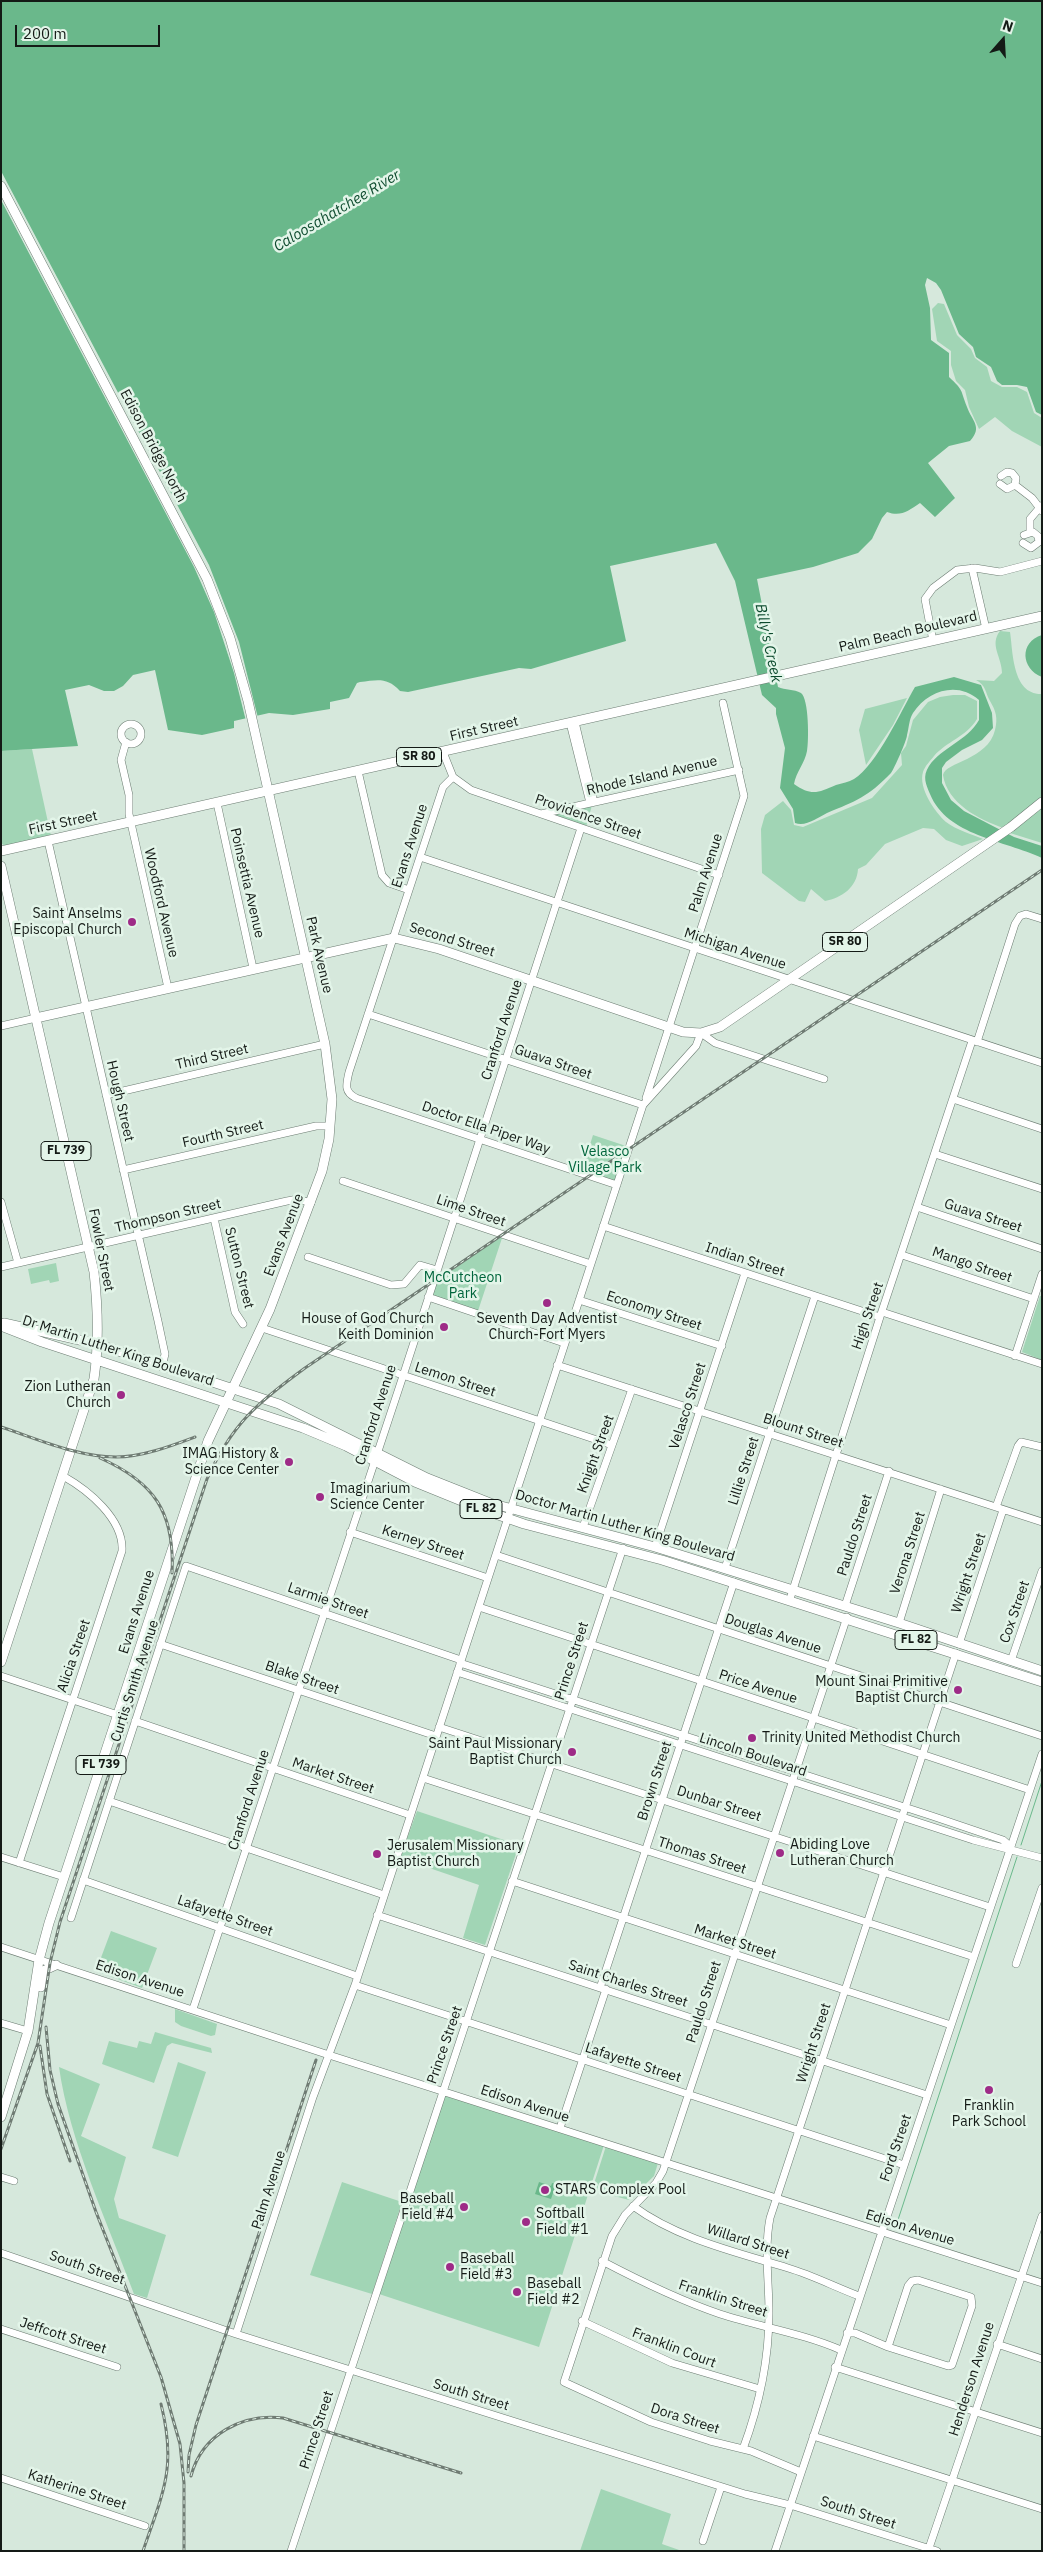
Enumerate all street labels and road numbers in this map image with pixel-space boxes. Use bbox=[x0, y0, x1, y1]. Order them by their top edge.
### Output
street label: Edison Bridge North bbox=[116, 387, 190, 505]
street label: Palm Beach Boulevard bbox=[837, 608, 979, 656]
street label: First Street bbox=[448, 713, 520, 745]
road number: SR 80 bbox=[396, 748, 442, 766]
street label: Rhode Island Avenue bbox=[585, 753, 719, 799]
street label: Providence Street bbox=[532, 791, 644, 843]
street label: Evans Avenue bbox=[389, 802, 431, 890]
street label: First Street bbox=[27, 808, 99, 838]
street label: Poinsettia Avenue bbox=[226, 826, 268, 940]
street label: Palm Avenue bbox=[685, 831, 727, 915]
street label: Woodford Avenue bbox=[140, 847, 182, 959]
street label: Park Avenue bbox=[302, 915, 336, 995]
street label: Second Street bbox=[407, 919, 497, 961]
street label: Michigan Avenue bbox=[682, 925, 788, 973]
road number: SR 80 bbox=[822, 932, 868, 952]
street label: Cranford Avenue bbox=[478, 978, 526, 1082]
street label: Third Street bbox=[174, 1040, 250, 1074]
street label: Guava Street bbox=[512, 1041, 594, 1083]
street label: Hough Street bbox=[103, 1059, 137, 1143]
street label: Doctor Ella Piper Way bbox=[420, 1098, 552, 1158]
street label: Fourth Street bbox=[181, 1116, 265, 1152]
road number: FL 739 bbox=[41, 1142, 91, 1160]
street label: Evans Avenue bbox=[261, 1191, 307, 1279]
street label: Lime Street bbox=[434, 1191, 508, 1231]
street label: Guava Street bbox=[942, 1195, 1024, 1237]
street label: Thompson Street bbox=[113, 1196, 223, 1236]
street label: Fowler Street bbox=[85, 1207, 117, 1293]
street label: Sutton Street bbox=[221, 1226, 257, 1310]
street label: Indian Street bbox=[703, 1239, 787, 1281]
street label: Mango Street bbox=[930, 1243, 1014, 1287]
street label: High Street bbox=[849, 1280, 887, 1352]
street label: Economy Street bbox=[604, 1288, 704, 1334]
street label: Dr Martin Luther King Boulevard bbox=[20, 1312, 216, 1390]
street label: Lemon Street bbox=[412, 1359, 498, 1401]
street label: Velasco Street bbox=[666, 1360, 710, 1452]
street label: Cranford Avenue bbox=[352, 1363, 400, 1467]
street label: Blount Street bbox=[761, 1410, 845, 1452]
street label: Knight Street bbox=[574, 1413, 618, 1495]
street label: Lillie Street bbox=[725, 1435, 763, 1507]
street label: Doctor Martin Luther King Boulevard bbox=[513, 1487, 737, 1565]
street label: Pauldo Street bbox=[834, 1492, 876, 1578]
road number: FL 82 bbox=[460, 1500, 502, 1518]
street label: Verona Street bbox=[887, 1510, 929, 1596]
street label: Kerney Street bbox=[380, 1522, 466, 1564]
street label: Wright Street bbox=[948, 1531, 990, 1615]
street label: Evans Avenue bbox=[116, 1568, 158, 1656]
street label: Cox Street bbox=[996, 1578, 1034, 1646]
street label: Larmie Street bbox=[285, 1579, 371, 1623]
street label: Douglas Avenue bbox=[723, 1610, 823, 1658]
street label: Alicia Street bbox=[54, 1617, 94, 1695]
street label: Curtis Smith Avenue bbox=[107, 1618, 163, 1744]
street label: Prince Street bbox=[551, 1620, 593, 1702]
road number: FL 82 bbox=[895, 1630, 937, 1650]
street label: Blake Street bbox=[263, 1658, 341, 1698]
street label: Price Avenue bbox=[717, 1666, 799, 1708]
street label: Lincoln Boulevard bbox=[697, 1730, 809, 1780]
street label: Brown Street bbox=[634, 1739, 676, 1823]
street label: Cranford Avenue bbox=[225, 1748, 273, 1852]
street label: Market Street bbox=[290, 1754, 376, 1798]
road number: FL 739 bbox=[76, 1756, 126, 1774]
street label: Dunbar Street bbox=[675, 1782, 763, 1826]
street label: Thomas Street bbox=[656, 1834, 748, 1878]
street label: Lafayette Street bbox=[175, 1892, 275, 1940]
street label: Market Street bbox=[692, 1921, 778, 1963]
street label: Edison Avenue bbox=[94, 1957, 186, 2001]
street label: Saint Charles Street bbox=[566, 1957, 690, 2011]
street label: Pauldo Street bbox=[683, 1959, 725, 2045]
street label: Wright Street bbox=[793, 2001, 835, 2085]
street label: Prince Street bbox=[424, 2004, 466, 2086]
street label: Lafayette Street bbox=[583, 2040, 683, 2086]
street label: Edison Avenue bbox=[479, 2082, 571, 2126]
street label: Ford Street bbox=[877, 2112, 915, 2184]
street label: Palm Avenue bbox=[248, 2148, 290, 2232]
street label: Edison Avenue bbox=[863, 2206, 957, 2250]
street label: Willard Street bbox=[705, 2221, 791, 2263]
street label: South Street bbox=[47, 2247, 127, 2289]
street label: Franklin Street bbox=[676, 2277, 770, 2321]
street label: Jeffcott Street bbox=[18, 2314, 108, 2358]
street label: Henderson Avenue bbox=[946, 2320, 998, 2438]
street label: Franklin Court bbox=[630, 2324, 718, 2372]
street label: South Street bbox=[431, 2375, 511, 2415]
street label: Prince Street bbox=[296, 2389, 338, 2471]
street label: Dora Street bbox=[648, 2400, 722, 2438]
street label: Katherine Street bbox=[26, 2466, 128, 2514]
street label: South Street bbox=[818, 2493, 898, 2533]

